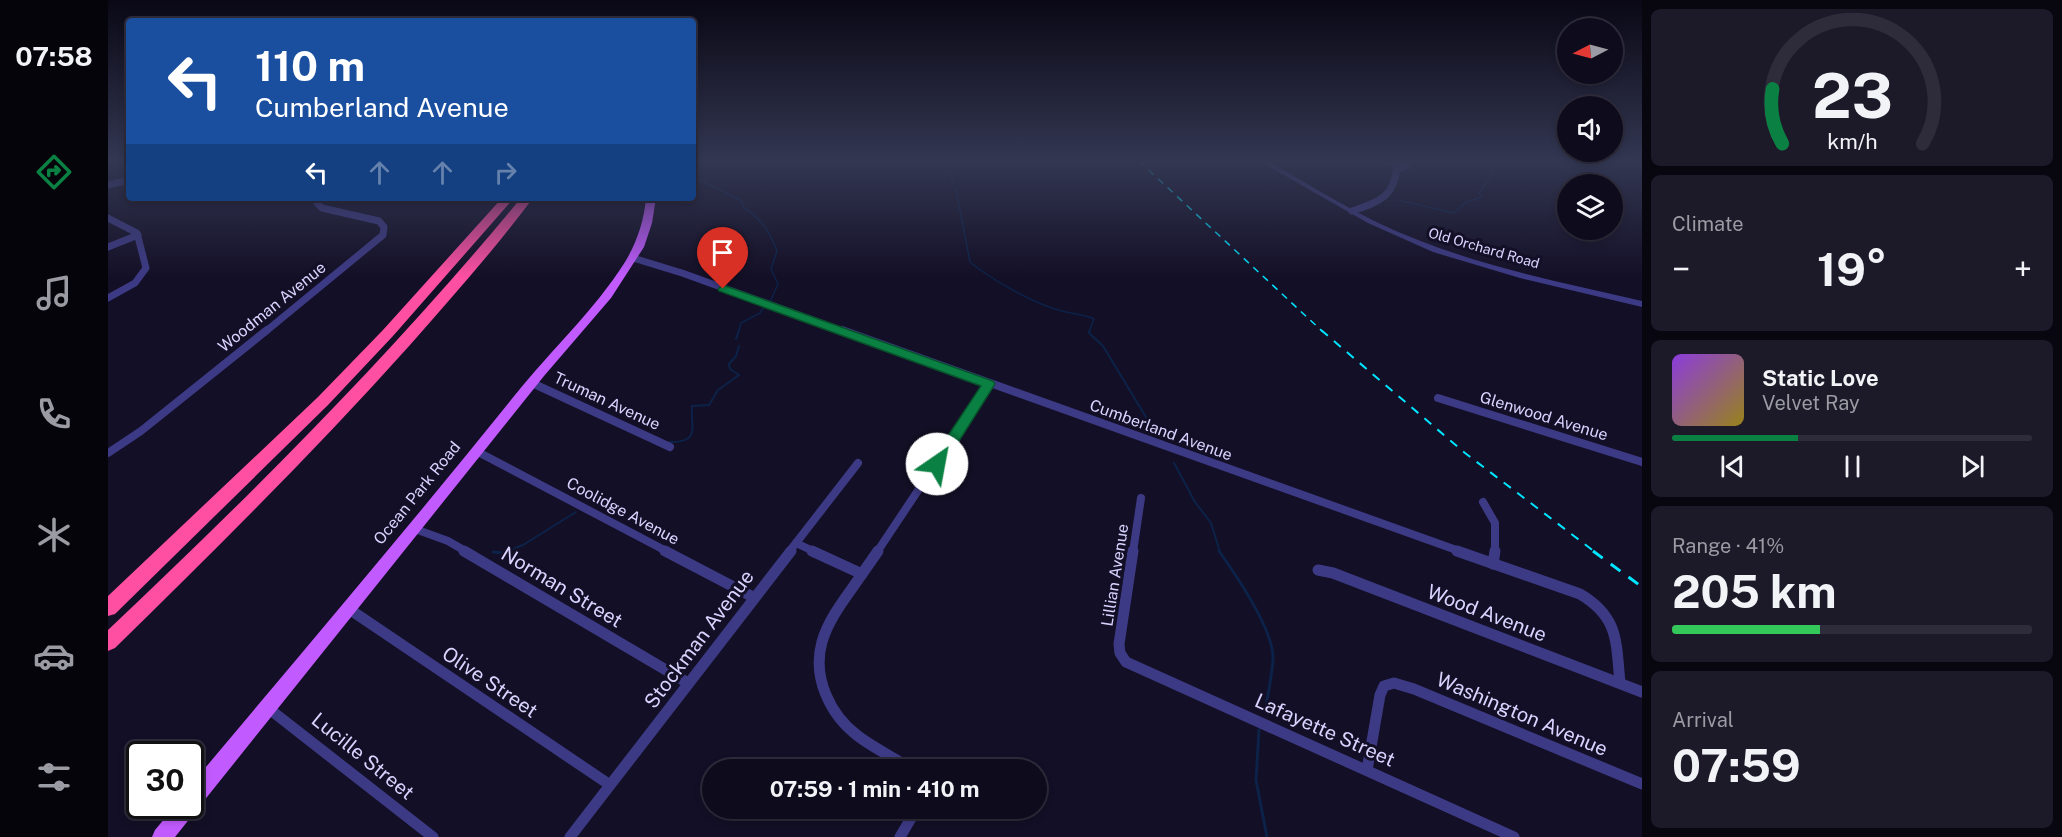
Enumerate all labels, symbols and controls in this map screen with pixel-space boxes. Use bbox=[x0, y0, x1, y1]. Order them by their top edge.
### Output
north arrow bbox=[1557, 18, 1623, 84]
map controls bbox=[1557, 18, 1623, 240]
text: 07:58 bbox=[15, 40, 93, 72]
text: 110 m bbox=[255, 41, 365, 90]
icon: left bbox=[156, 42, 234, 120]
text: 23 bbox=[1811, 59, 1893, 132]
text: Cumberland Avenue bbox=[255, 91, 509, 123]
button: sound bbox=[1557, 96, 1623, 162]
text: km/h bbox=[1827, 130, 1877, 155]
icon: directions bbox=[33, 151, 75, 193]
icon: left bbox=[300, 156, 333, 189]
icon: ahead bbox=[363, 156, 396, 189]
icon: ahead bbox=[426, 156, 459, 189]
icon: right bbox=[489, 156, 522, 189]
button: layers bbox=[1557, 174, 1623, 240]
text: Climate bbox=[1672, 212, 1744, 236]
street label: Old Orchard Road bbox=[1427, 224, 1541, 272]
pin bbox=[697, 227, 748, 289]
icon: arrive bbox=[706, 236, 739, 269]
text: 19° bbox=[1817, 243, 1887, 296]
text: − bbox=[1672, 250, 1690, 288]
text: + bbox=[2014, 250, 2032, 288]
street label: Woodman Avenue bbox=[214, 258, 330, 356]
icon: music bbox=[33, 272, 75, 314]
text: Static Love bbox=[1762, 365, 1879, 391]
street label: Truman Avenue bbox=[551, 368, 663, 434]
street label: Glenwood Avenue bbox=[1478, 387, 1610, 445]
text: Velvet Ray bbox=[1762, 391, 1860, 415]
icon: phone bbox=[33, 393, 75, 435]
street label: Cumberland Avenue bbox=[1087, 395, 1235, 465]
position arrow bbox=[905, 432, 969, 496]
street label: Ocean Park Road bbox=[370, 438, 464, 548]
icon: previous bbox=[1716, 450, 1749, 483]
icon: pause bbox=[1836, 450, 1869, 483]
icon: next bbox=[1956, 450, 1989, 483]
street label: Coolidge Avenue bbox=[563, 473, 683, 549]
icon: climate bbox=[33, 514, 75, 556]
street label: Lillian Avenue bbox=[1098, 522, 1132, 628]
text: Range · 41% bbox=[1672, 534, 1784, 558]
street label: Norman Street bbox=[497, 541, 627, 633]
street label: Stockman Avenue bbox=[639, 565, 759, 713]
text: 205 km bbox=[1672, 565, 1836, 618]
street label: Wood Avenue bbox=[1424, 579, 1550, 647]
icon: car bbox=[33, 635, 75, 677]
street label: Olive Street bbox=[438, 641, 542, 723]
street label: Washington Avenue bbox=[1433, 667, 1611, 761]
street label: Lafayette Street bbox=[1251, 688, 1399, 772]
street label: Lucille Street bbox=[307, 707, 419, 805]
text: Arrival bbox=[1672, 708, 1734, 732]
text: 07:59 bbox=[1672, 739, 1801, 792]
speed limit sign: 30 bbox=[126, 741, 204, 819]
icon: filters bbox=[33, 756, 75, 798]
text: 07:59 · 1 min · 410 m bbox=[770, 776, 979, 802]

